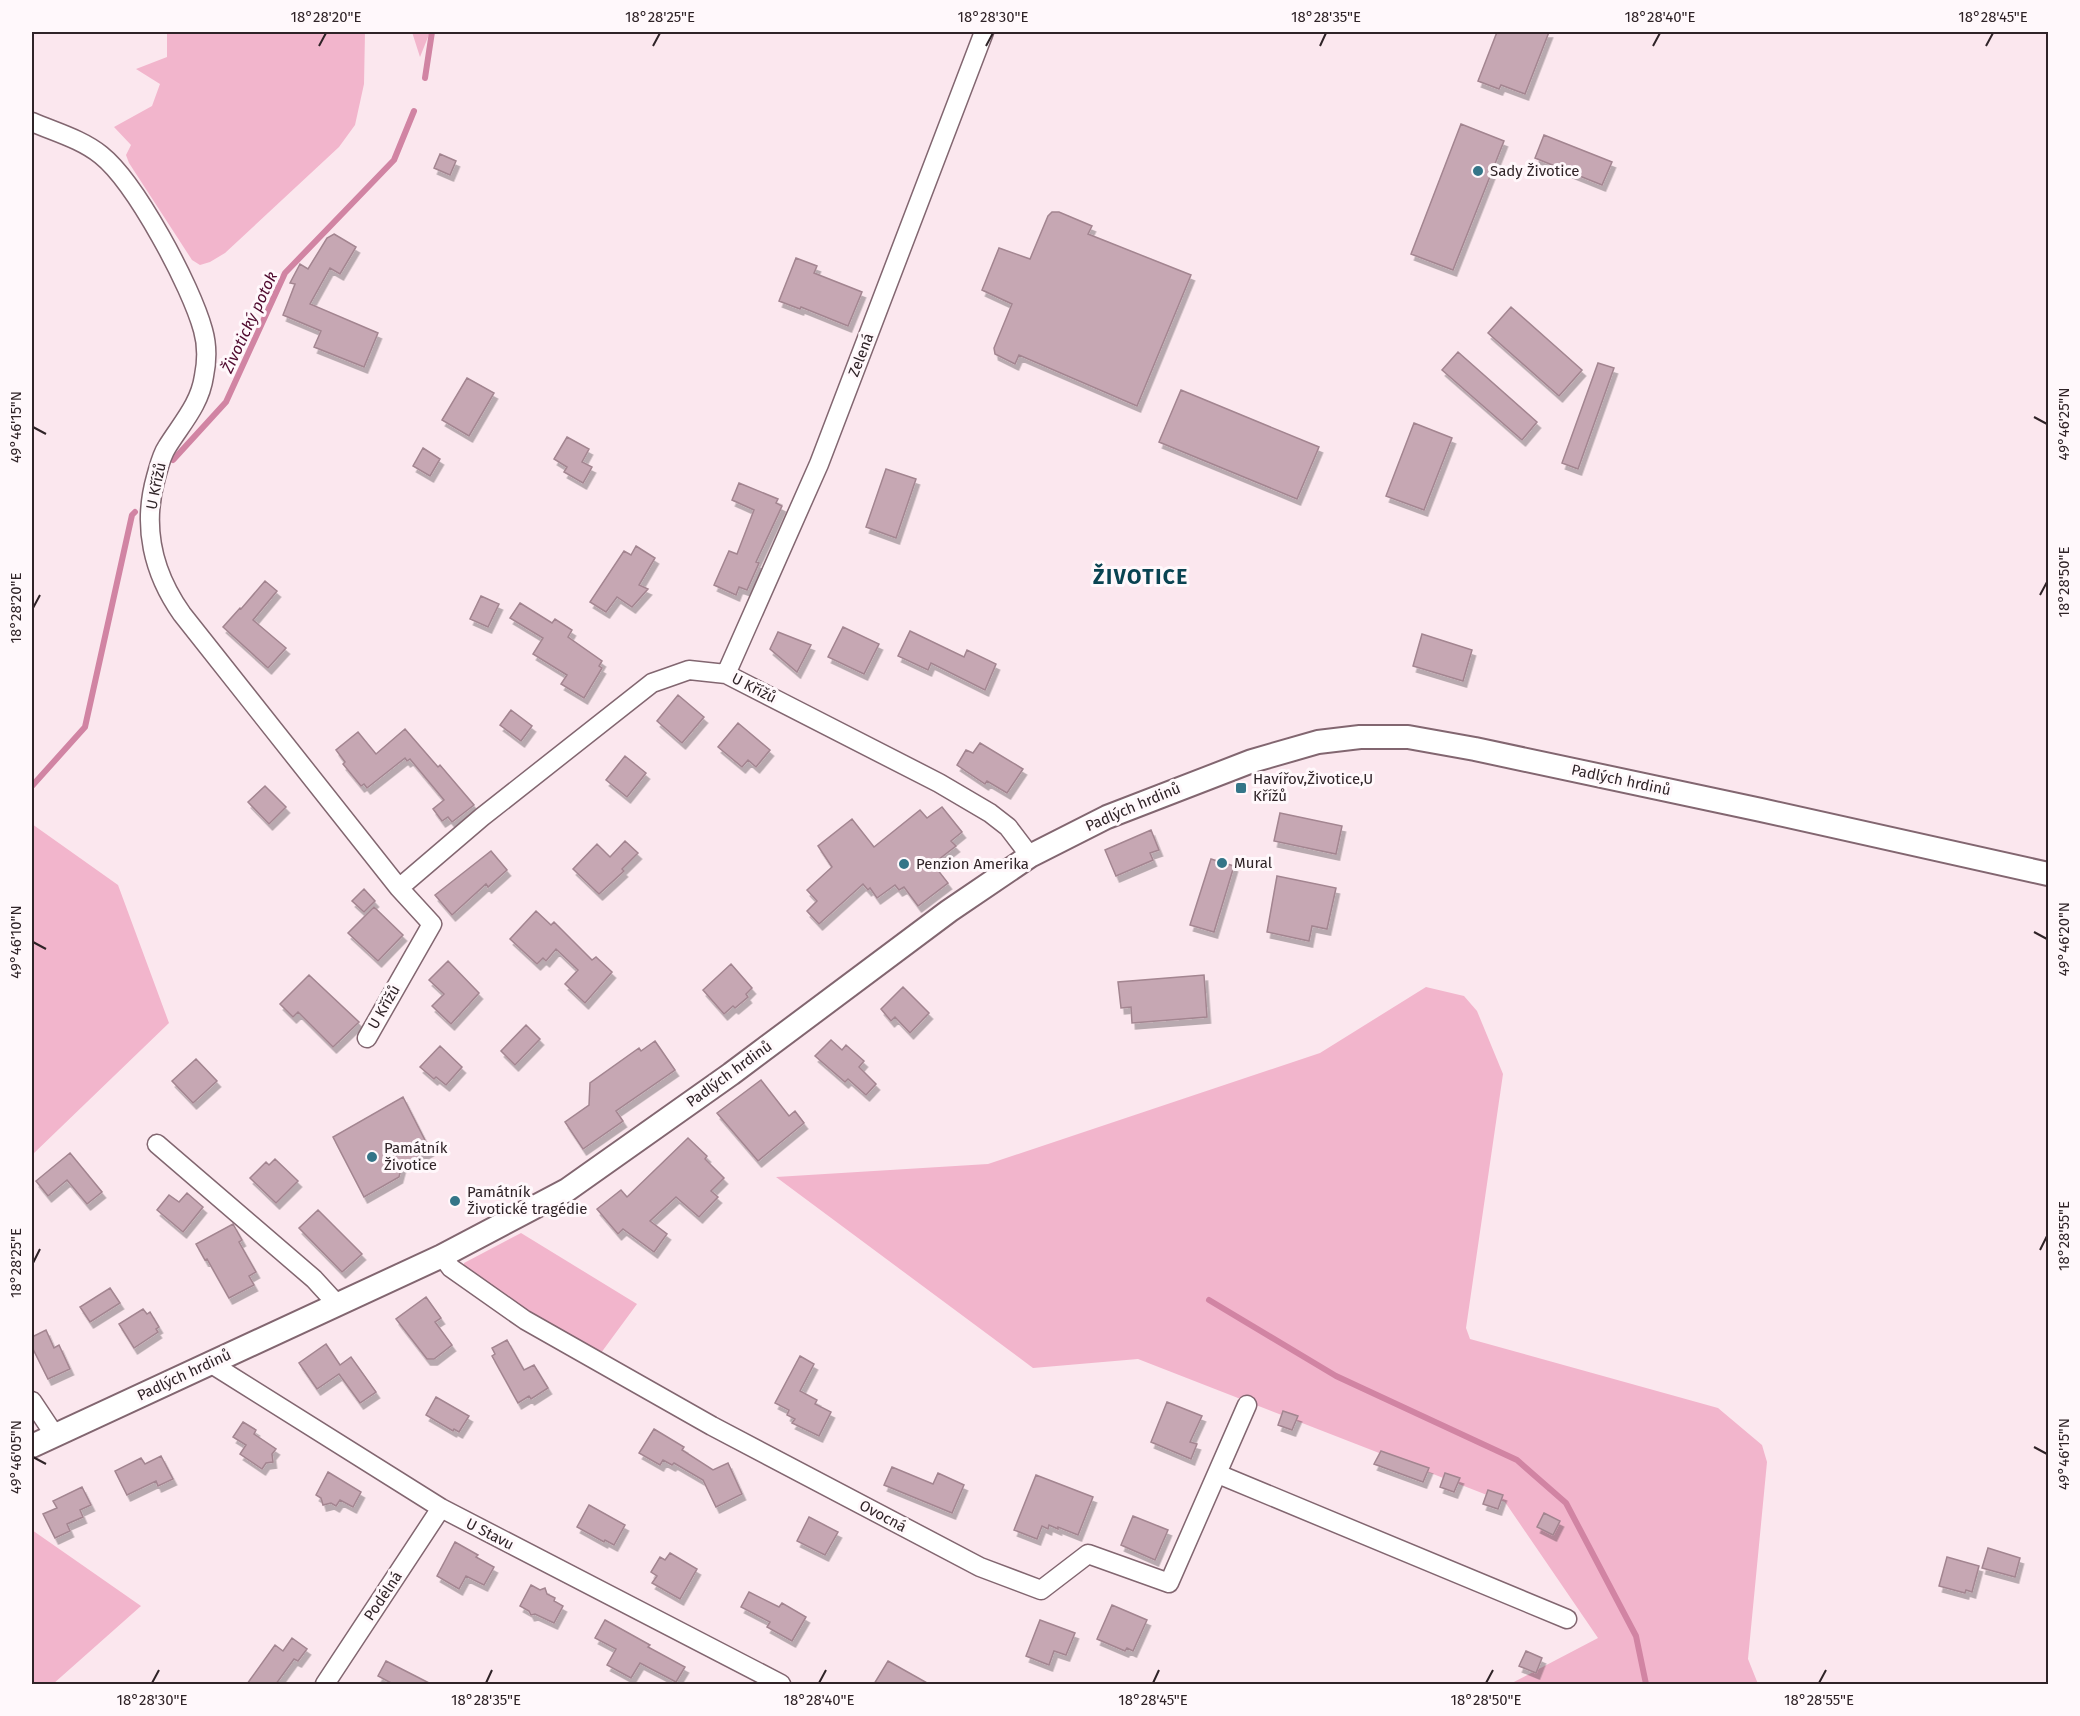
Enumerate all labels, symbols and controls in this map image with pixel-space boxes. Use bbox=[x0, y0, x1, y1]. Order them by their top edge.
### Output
text: 18°28'20"E bbox=[290, 8, 362, 26]
text: 18°28'25"E bbox=[625, 8, 695, 26]
text: 18°28'30"E bbox=[957, 8, 1029, 26]
text: 18°28'35"E bbox=[1291, 8, 1361, 26]
text: 18°28'40"E bbox=[1625, 8, 1695, 26]
text: 18°28'45"E bbox=[1958, 8, 2028, 26]
place label: Sady Životice bbox=[1490, 162, 1580, 180]
marker: Sady Životice bbox=[1471, 164, 1485, 178]
water label: Životický potok bbox=[216, 268, 281, 377]
street label: Zelená bbox=[845, 331, 877, 379]
text: 49°46'25"N bbox=[2055, 387, 2073, 461]
text: 49°46'15"N bbox=[7, 391, 25, 463]
street label: U Křížů bbox=[142, 461, 170, 511]
text: 18°28'50"E bbox=[2055, 546, 2073, 618]
district label: ŽIVOTICE bbox=[1093, 563, 1189, 590]
text: 18°28'20"E bbox=[7, 572, 25, 644]
street label: U Křížů bbox=[729, 669, 779, 707]
street label: Padlých hrdinů bbox=[1570, 761, 1672, 799]
place label: Havířov,Životice,U Křížů bbox=[1253, 770, 1373, 805]
street label: Padlých hrdinů bbox=[1083, 779, 1183, 835]
marker: Havířov,Životice,U Křížů bbox=[1234, 781, 1248, 795]
place label: Mural bbox=[1234, 854, 1273, 872]
place label: Penzion Amerika bbox=[916, 855, 1029, 873]
marker: Mural bbox=[1215, 856, 1229, 870]
marker: Penzion Amerika bbox=[897, 857, 911, 871]
text: 49°46'20"N bbox=[2055, 902, 2073, 976]
text: 49°46'10"N bbox=[7, 905, 25, 979]
street label: U Křížů bbox=[364, 982, 404, 1032]
street label: Padlých hrdinů bbox=[683, 1037, 775, 1111]
place label: Památník Životice bbox=[384, 1139, 448, 1174]
marker: Památník Životice bbox=[365, 1150, 379, 1164]
place label: Památník Životické tragédie bbox=[467, 1183, 587, 1218]
marker: Památník Životické tragédie bbox=[448, 1194, 462, 1208]
text: 18°28'55"E bbox=[2055, 1201, 2073, 1271]
text: 18°28'25"E bbox=[7, 1228, 25, 1298]
street label: Padlých hrdinů bbox=[134, 1345, 234, 1405]
text: 49°46'15"N bbox=[2055, 1418, 2073, 1490]
text: 49°46'05"N bbox=[7, 1420, 25, 1494]
street label: Ovocná bbox=[856, 1496, 910, 1536]
street label: U Stavu bbox=[463, 1514, 517, 1554]
street label: Podélná bbox=[360, 1568, 406, 1624]
text: 18°28'30"E bbox=[116, 1691, 188, 1709]
text: 18°28'35"E bbox=[451, 1691, 521, 1709]
text: 18°28'40"E bbox=[784, 1691, 854, 1709]
text: 18°28'45"E bbox=[1118, 1691, 1188, 1709]
text: 18°28'50"E bbox=[1450, 1691, 1522, 1709]
text: 18°28'55"E bbox=[1784, 1691, 1854, 1709]

